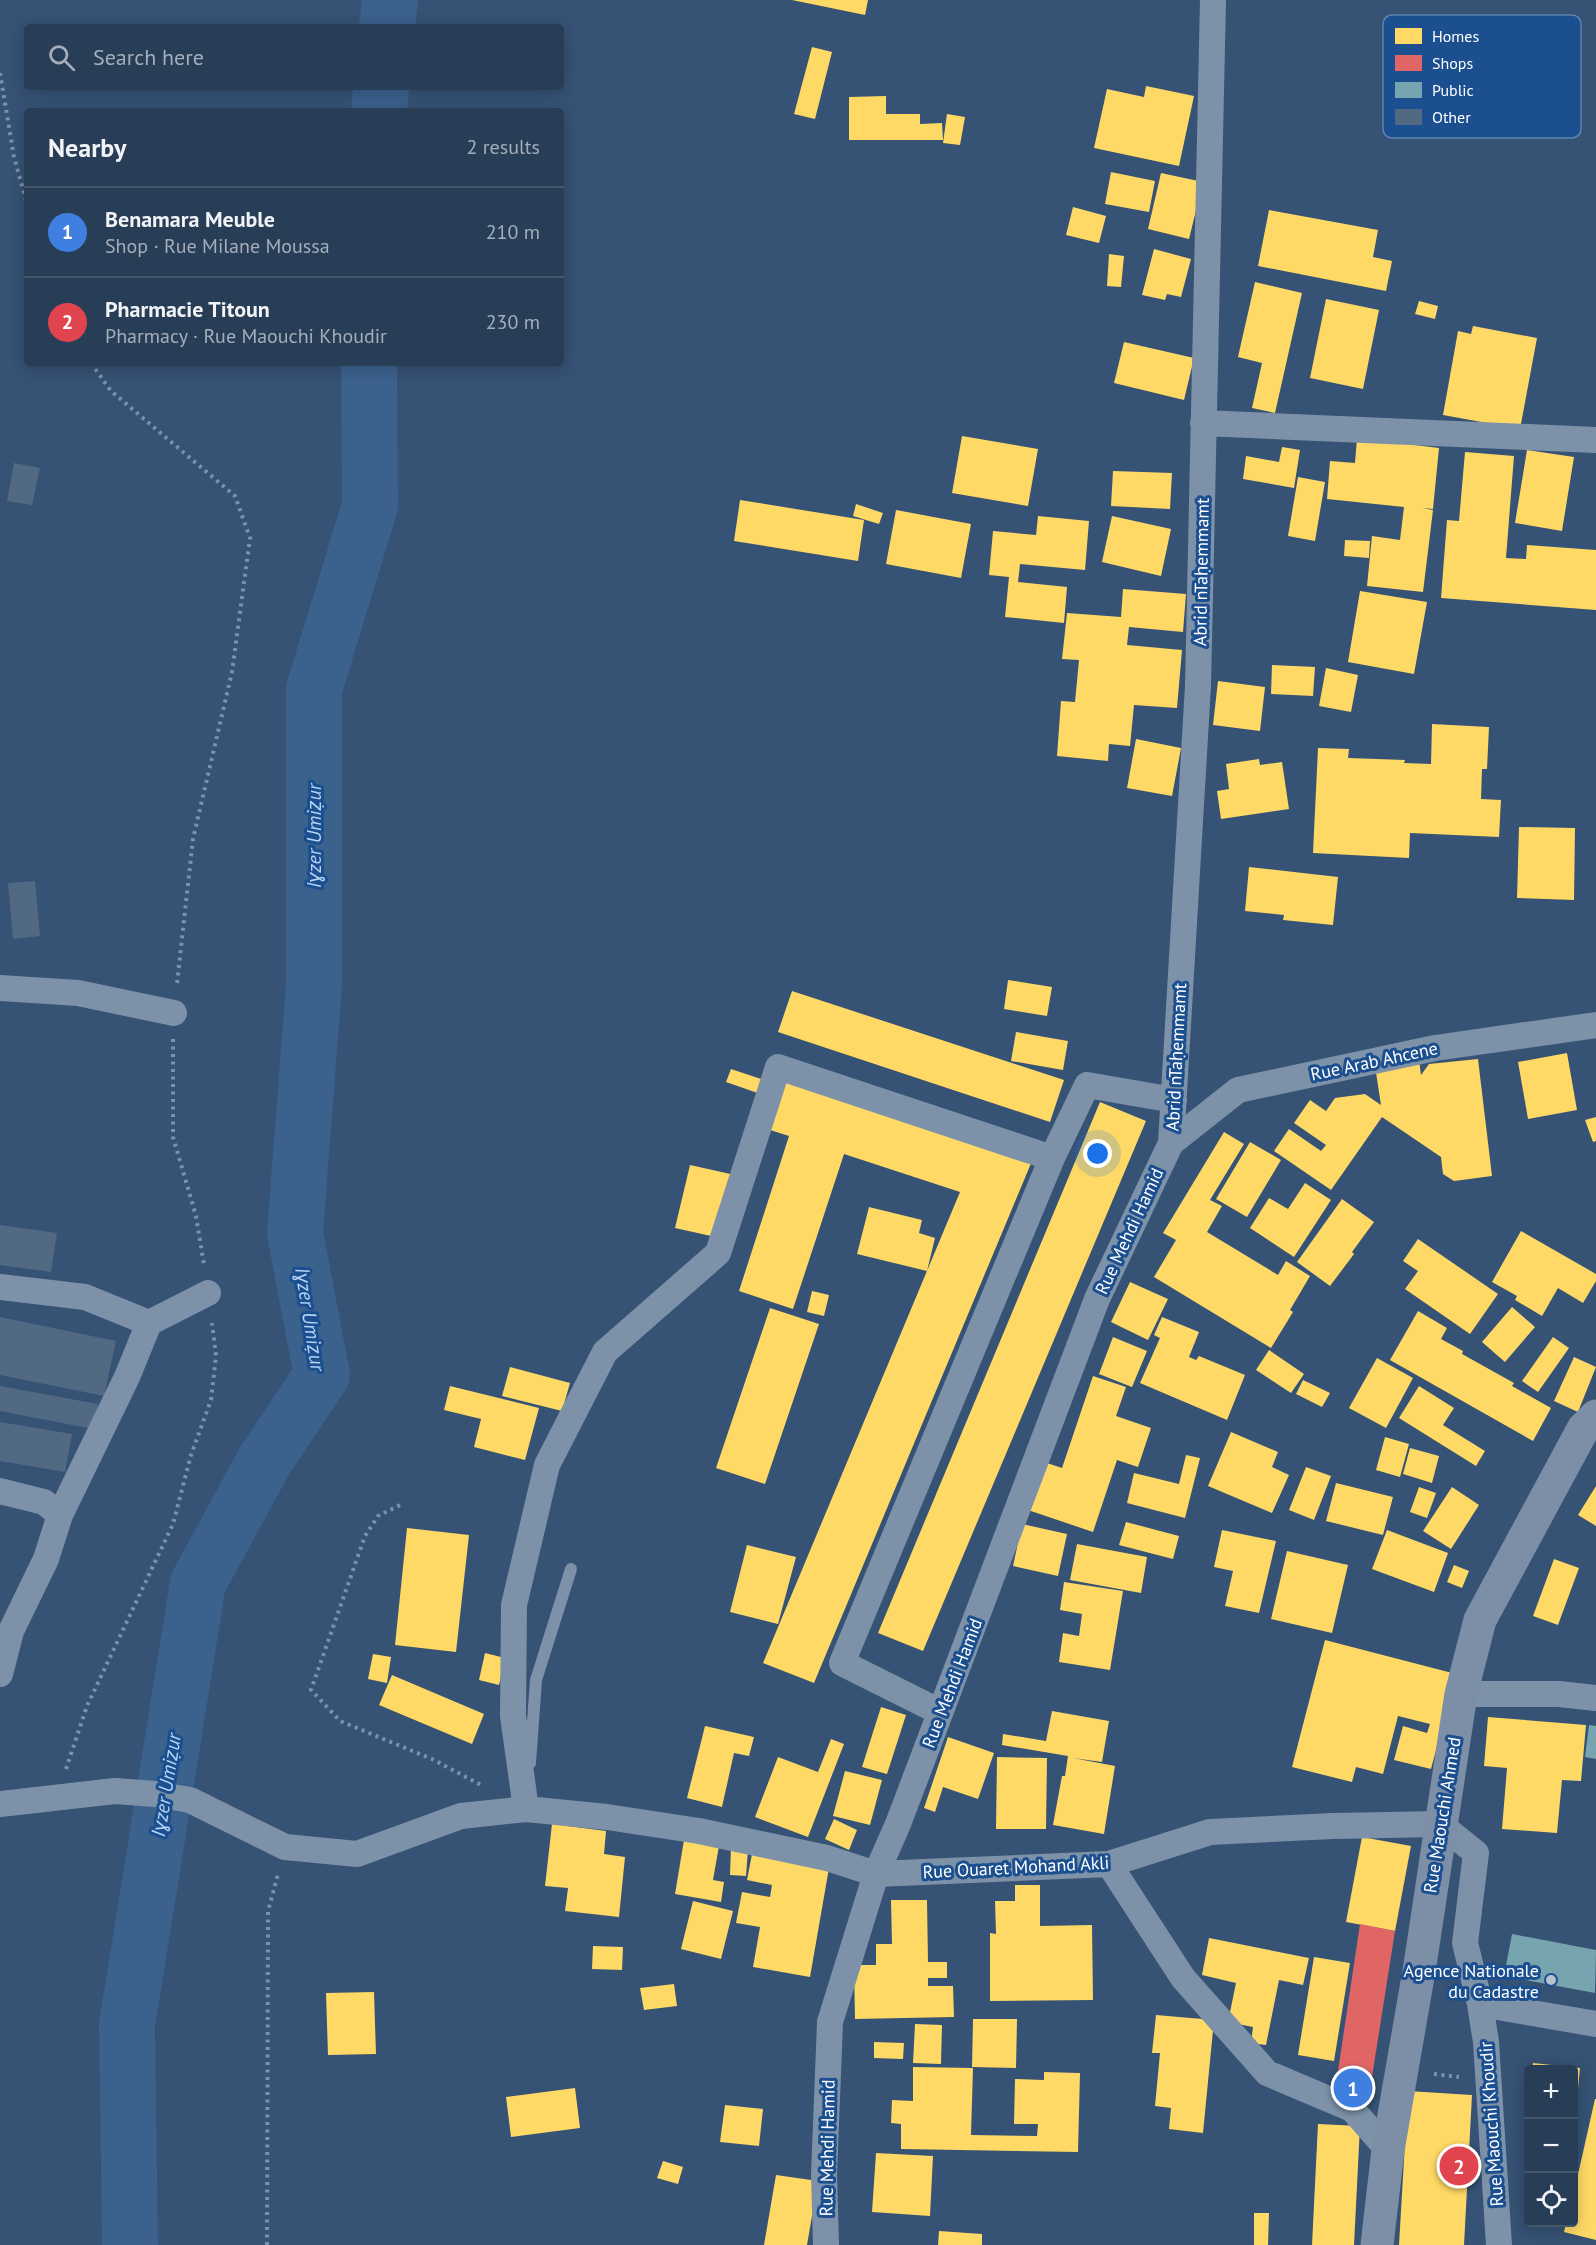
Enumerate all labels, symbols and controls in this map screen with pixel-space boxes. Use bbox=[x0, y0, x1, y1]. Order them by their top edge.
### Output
legend bbox=[1383, 15, 1581, 138]
search box bbox=[24, 24, 564, 90]
text: Homes bbox=[1432, 26, 1479, 46]
icon: search bbox=[45, 41, 78, 74]
text: Search here bbox=[93, 43, 204, 71]
text: Shops bbox=[1432, 53, 1473, 73]
text: Public bbox=[1432, 80, 1474, 100]
text: Other bbox=[1432, 107, 1471, 127]
text: Nearby bbox=[48, 131, 126, 164]
text: 2 results bbox=[467, 134, 540, 160]
text: Benamara Meuble bbox=[105, 205, 275, 233]
text: 1 bbox=[62, 219, 73, 245]
text: 210 m bbox=[486, 219, 540, 245]
text: Shop · Rue Milane Moussa bbox=[105, 233, 330, 259]
text: Pharmacie Titoun bbox=[105, 295, 270, 323]
text: 2 bbox=[62, 309, 73, 335]
text: 230 m bbox=[486, 309, 540, 335]
text: Pharmacy · Rue Maouchi Khoudir bbox=[105, 323, 387, 349]
street label: Abrid nTaḥemmamt bbox=[1188, 498, 1214, 646]
water label: Iɣzer Umiẓur bbox=[301, 782, 327, 888]
street label: Abrid nTaḥemmamt bbox=[1161, 982, 1191, 1132]
street label: Rue Arab Ahcene bbox=[1308, 1036, 1440, 1086]
your location bbox=[1083, 1139, 1112, 1168]
street label: Rue Mehdi Hamid bbox=[1090, 1164, 1168, 1298]
water label: Iɣzer Umiẓur bbox=[289, 1265, 331, 1374]
street label: Rue Mehdi Hamid bbox=[917, 1615, 987, 1751]
water label: Iɣzer Umiẓur bbox=[145, 1730, 187, 1839]
street label: Rue Maouchi Ahmed bbox=[1418, 1735, 1466, 1895]
street label: Rue Ouaret Mohand Akli bbox=[922, 1851, 1110, 1883]
place label: Agence Nationale du Cadastre bbox=[1404, 1959, 1539, 2003]
marker: Agence Nationale du Cadastre bbox=[1544, 1973, 1558, 1987]
street label: Rue Maouchi Khoudir bbox=[1474, 2041, 1508, 2207]
map controls bbox=[1524, 2065, 1578, 2227]
button: + bbox=[1524, 2065, 1578, 2119]
pin: 1 bbox=[1334, 2066, 1372, 2110]
street label: Rue Mehdi Hamid bbox=[814, 2079, 840, 2217]
button: − bbox=[1524, 2119, 1578, 2173]
pin: 2 bbox=[1440, 2144, 1478, 2188]
button: locate bbox=[1524, 2173, 1578, 2227]

